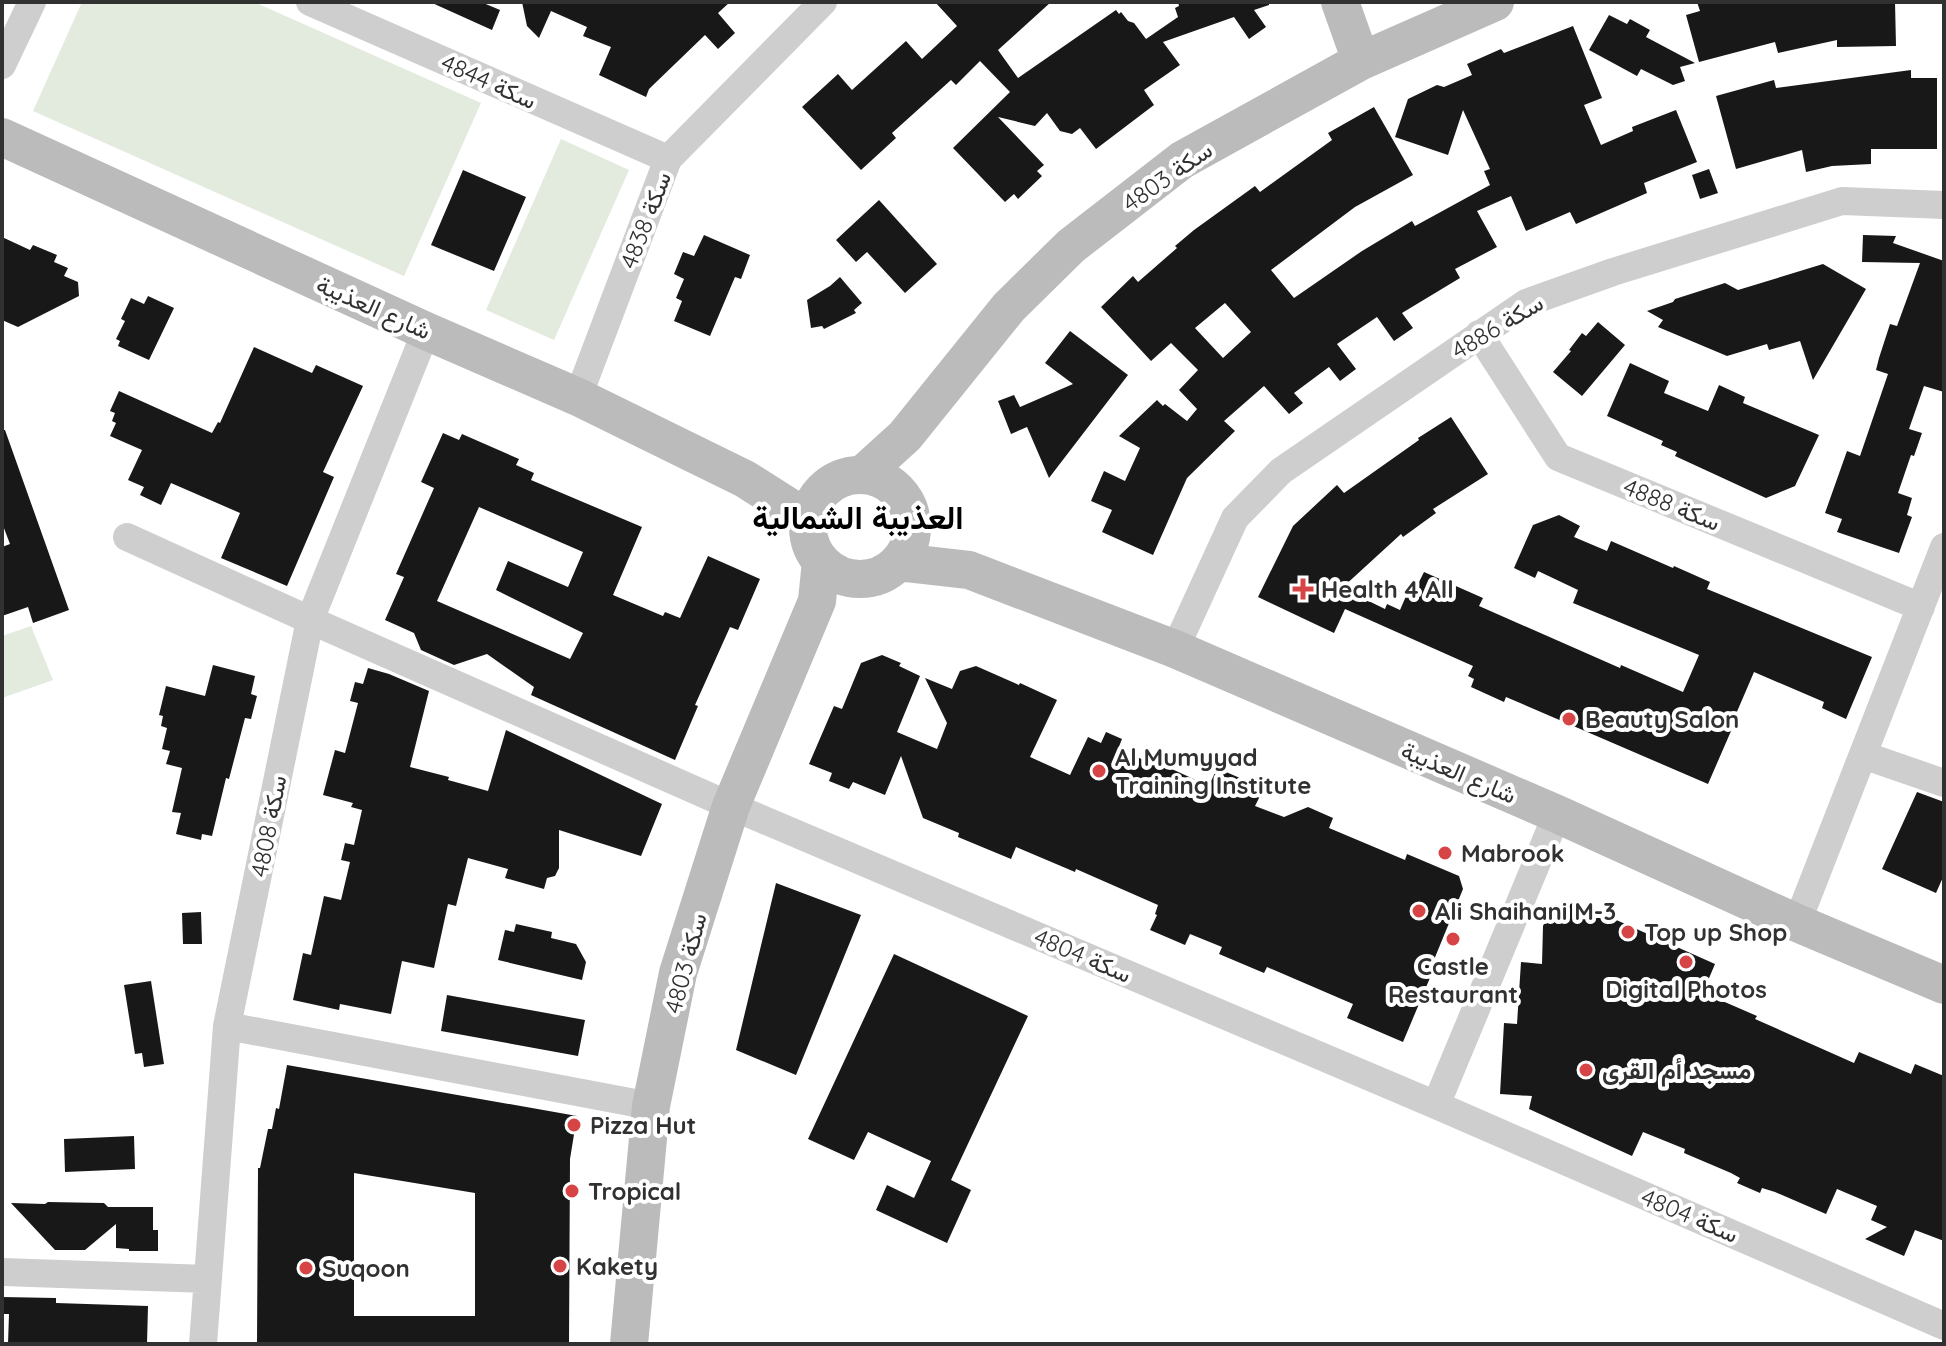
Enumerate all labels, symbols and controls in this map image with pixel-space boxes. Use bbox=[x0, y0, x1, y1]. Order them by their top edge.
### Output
street label: سكة 4844 bbox=[437, 47, 541, 115]
street label: سكة 4803 bbox=[1116, 134, 1218, 218]
street label: سكة 4838 bbox=[613, 167, 677, 273]
street label: شارع العذيبة bbox=[311, 268, 436, 347]
street label: سكة 4886 bbox=[1446, 287, 1548, 365]
street label: سكة 4888 bbox=[1619, 471, 1725, 537]
district label: العذيبة الشمالية bbox=[752, 497, 964, 537]
place label: Health 4 All bbox=[1321, 574, 1454, 604]
marker: Health 4 All bbox=[1292, 578, 1314, 600]
place label: Beauty Salon bbox=[1585, 704, 1739, 734]
marker: Beauty Salon bbox=[1560, 710, 1578, 728]
street label: شارع العذيبة bbox=[1396, 734, 1521, 811]
place label: Al Mumyyad Training Institute bbox=[1115, 742, 1311, 800]
marker: Al Mumyyad Training Institute bbox=[1090, 762, 1108, 780]
street label: سكة 4808 bbox=[243, 773, 293, 879]
place label: Mabrook bbox=[1461, 838, 1564, 868]
marker: Mabrook bbox=[1436, 844, 1454, 862]
place label: Ali Shaihani M-3 bbox=[1435, 896, 1616, 926]
marker: Ali Shaihani M-3 bbox=[1410, 902, 1428, 920]
street label: سكة 4803 bbox=[657, 910, 713, 1016]
place label: Top up Shop bbox=[1644, 917, 1787, 947]
street label: سكة 4804 bbox=[1030, 921, 1136, 989]
marker: Top up Shop bbox=[1619, 923, 1637, 941]
marker: Castle Restaurant bbox=[1444, 930, 1462, 948]
place label: Castle Restaurant bbox=[1388, 951, 1518, 1009]
marker: Digital Photos bbox=[1677, 953, 1695, 971]
place label: Digital Photos bbox=[1605, 974, 1767, 1004]
place label: مسجد أم القرى bbox=[1602, 1055, 1751, 1087]
marker: مسجد أم القرى bbox=[1577, 1061, 1595, 1079]
place label: Pizza Hut bbox=[590, 1110, 696, 1140]
marker: Pizza Hut bbox=[565, 1116, 583, 1134]
place label: Tropical bbox=[588, 1176, 681, 1206]
street label: سكة 4804 bbox=[1637, 1181, 1743, 1249]
marker: Tropical bbox=[563, 1182, 581, 1200]
place label: Kakety bbox=[576, 1251, 658, 1281]
place label: Suqoon bbox=[322, 1253, 410, 1283]
marker: Kakety bbox=[551, 1257, 569, 1275]
marker: Suqoon bbox=[297, 1259, 315, 1277]

